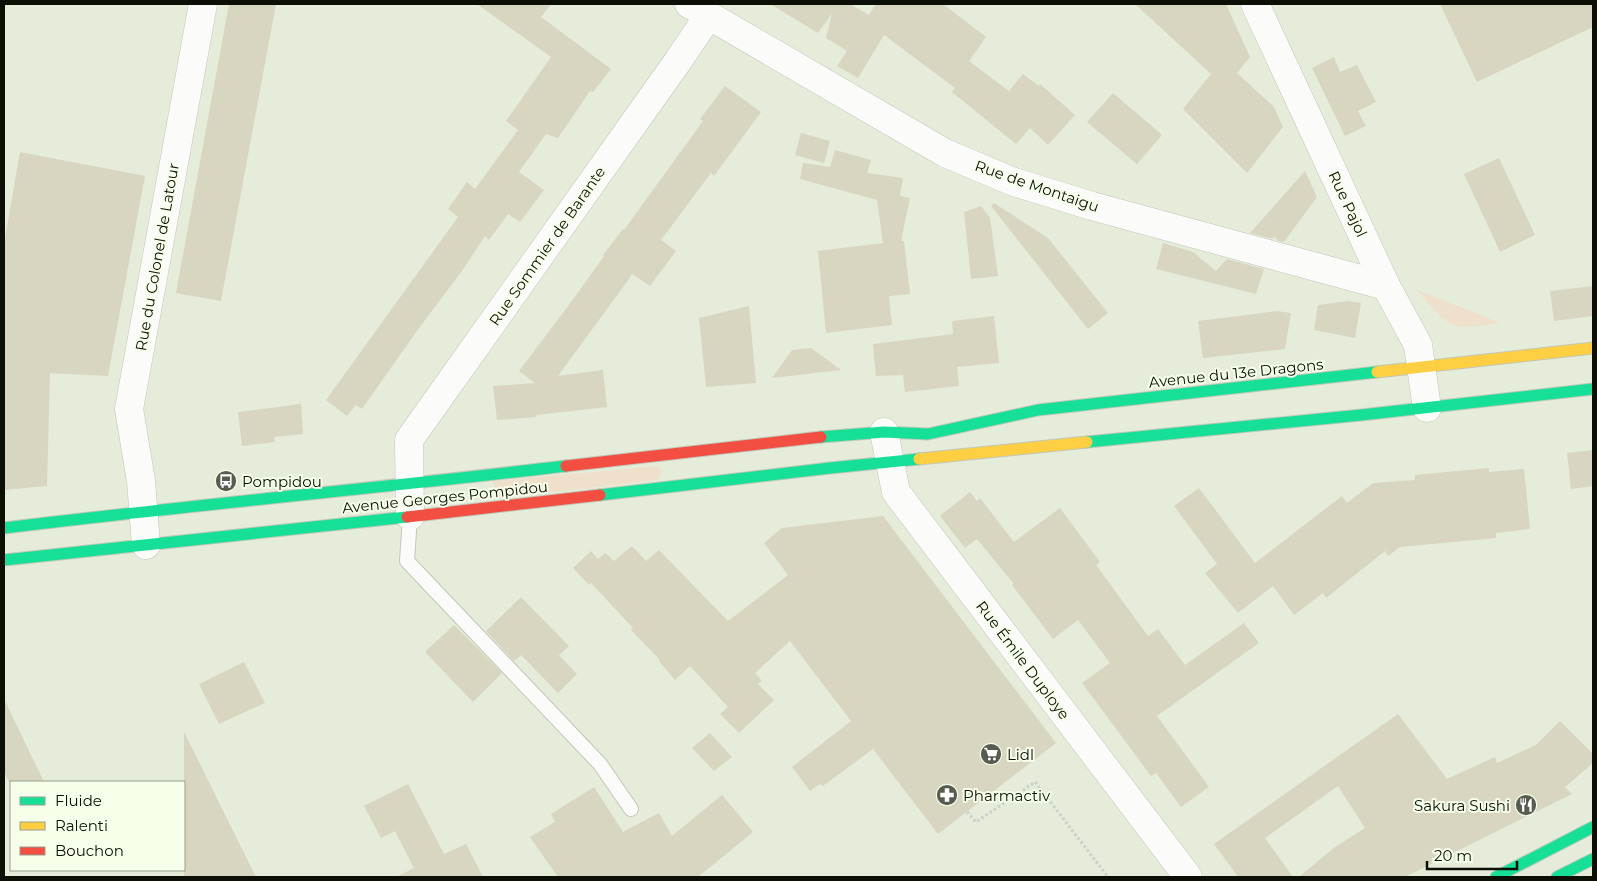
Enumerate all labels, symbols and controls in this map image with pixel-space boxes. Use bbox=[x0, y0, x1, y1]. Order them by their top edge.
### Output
street label: Rue de Montaigu bbox=[972, 156, 1102, 216]
street label: Rue du Colonel de Latour bbox=[131, 162, 183, 352]
street label: Rue Sommier de Barante bbox=[485, 163, 609, 329]
street label: Rue Pajol bbox=[1324, 168, 1372, 240]
street label: Avenue du 13e Dragons bbox=[1148, 354, 1324, 392]
bus stop icon: Pompidou bbox=[214, 469, 238, 493]
place label: Pompidou bbox=[242, 472, 322, 491]
street label: Avenue Georges Pompidou bbox=[341, 477, 549, 517]
street label: Rue Émile Duploye bbox=[972, 597, 1074, 723]
supermarket icon: Lidl bbox=[979, 742, 1003, 766]
place label: Lidl bbox=[1007, 745, 1034, 764]
legend bbox=[10, 781, 185, 871]
pharmacy icon: Pharmactiv bbox=[935, 783, 959, 807]
place label: Pharmactiv bbox=[963, 786, 1051, 805]
text: Fluide bbox=[55, 791, 102, 810]
restaurant icon: Sakura Sushi bbox=[1514, 793, 1538, 817]
place label: Sakura Sushi bbox=[1414, 796, 1510, 815]
text: Ralenti bbox=[55, 816, 108, 835]
scale bar bbox=[1427, 838, 1517, 870]
text: Bouchon bbox=[55, 841, 124, 860]
text: 20 m bbox=[1434, 846, 1472, 865]

